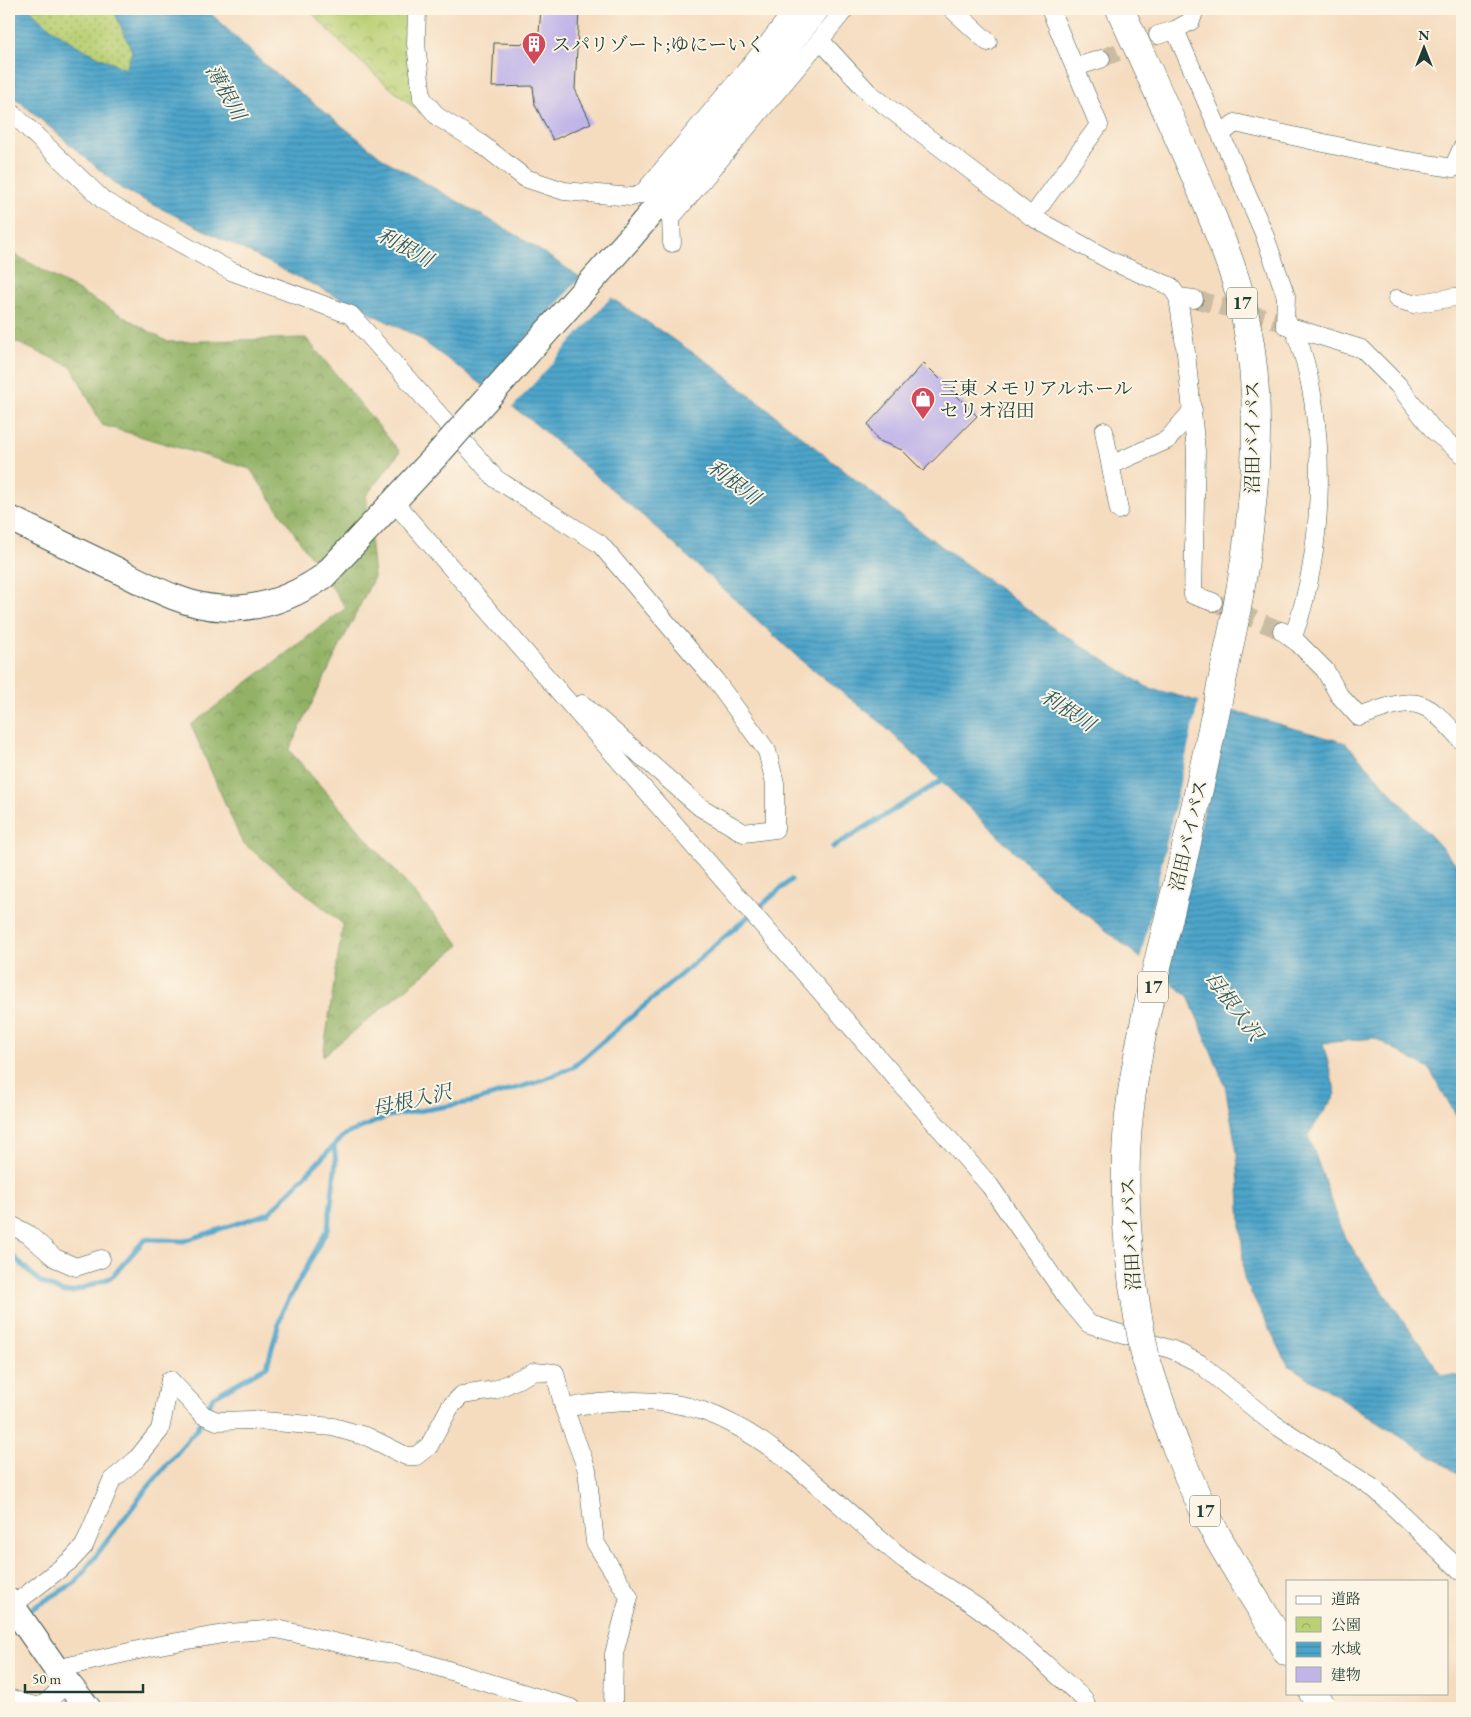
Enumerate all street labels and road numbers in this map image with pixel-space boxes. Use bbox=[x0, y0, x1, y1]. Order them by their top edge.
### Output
road number: 17 bbox=[1227, 288, 1257, 318]
street label: 沼田バイパス bbox=[1240, 380, 1265, 494]
street label: 沼田バイパス bbox=[1164, 777, 1213, 893]
road number: 17 bbox=[1138, 972, 1168, 1002]
street label: 沼田バイパス bbox=[1115, 1177, 1146, 1291]
road number: 17 bbox=[1190, 1495, 1220, 1526]

